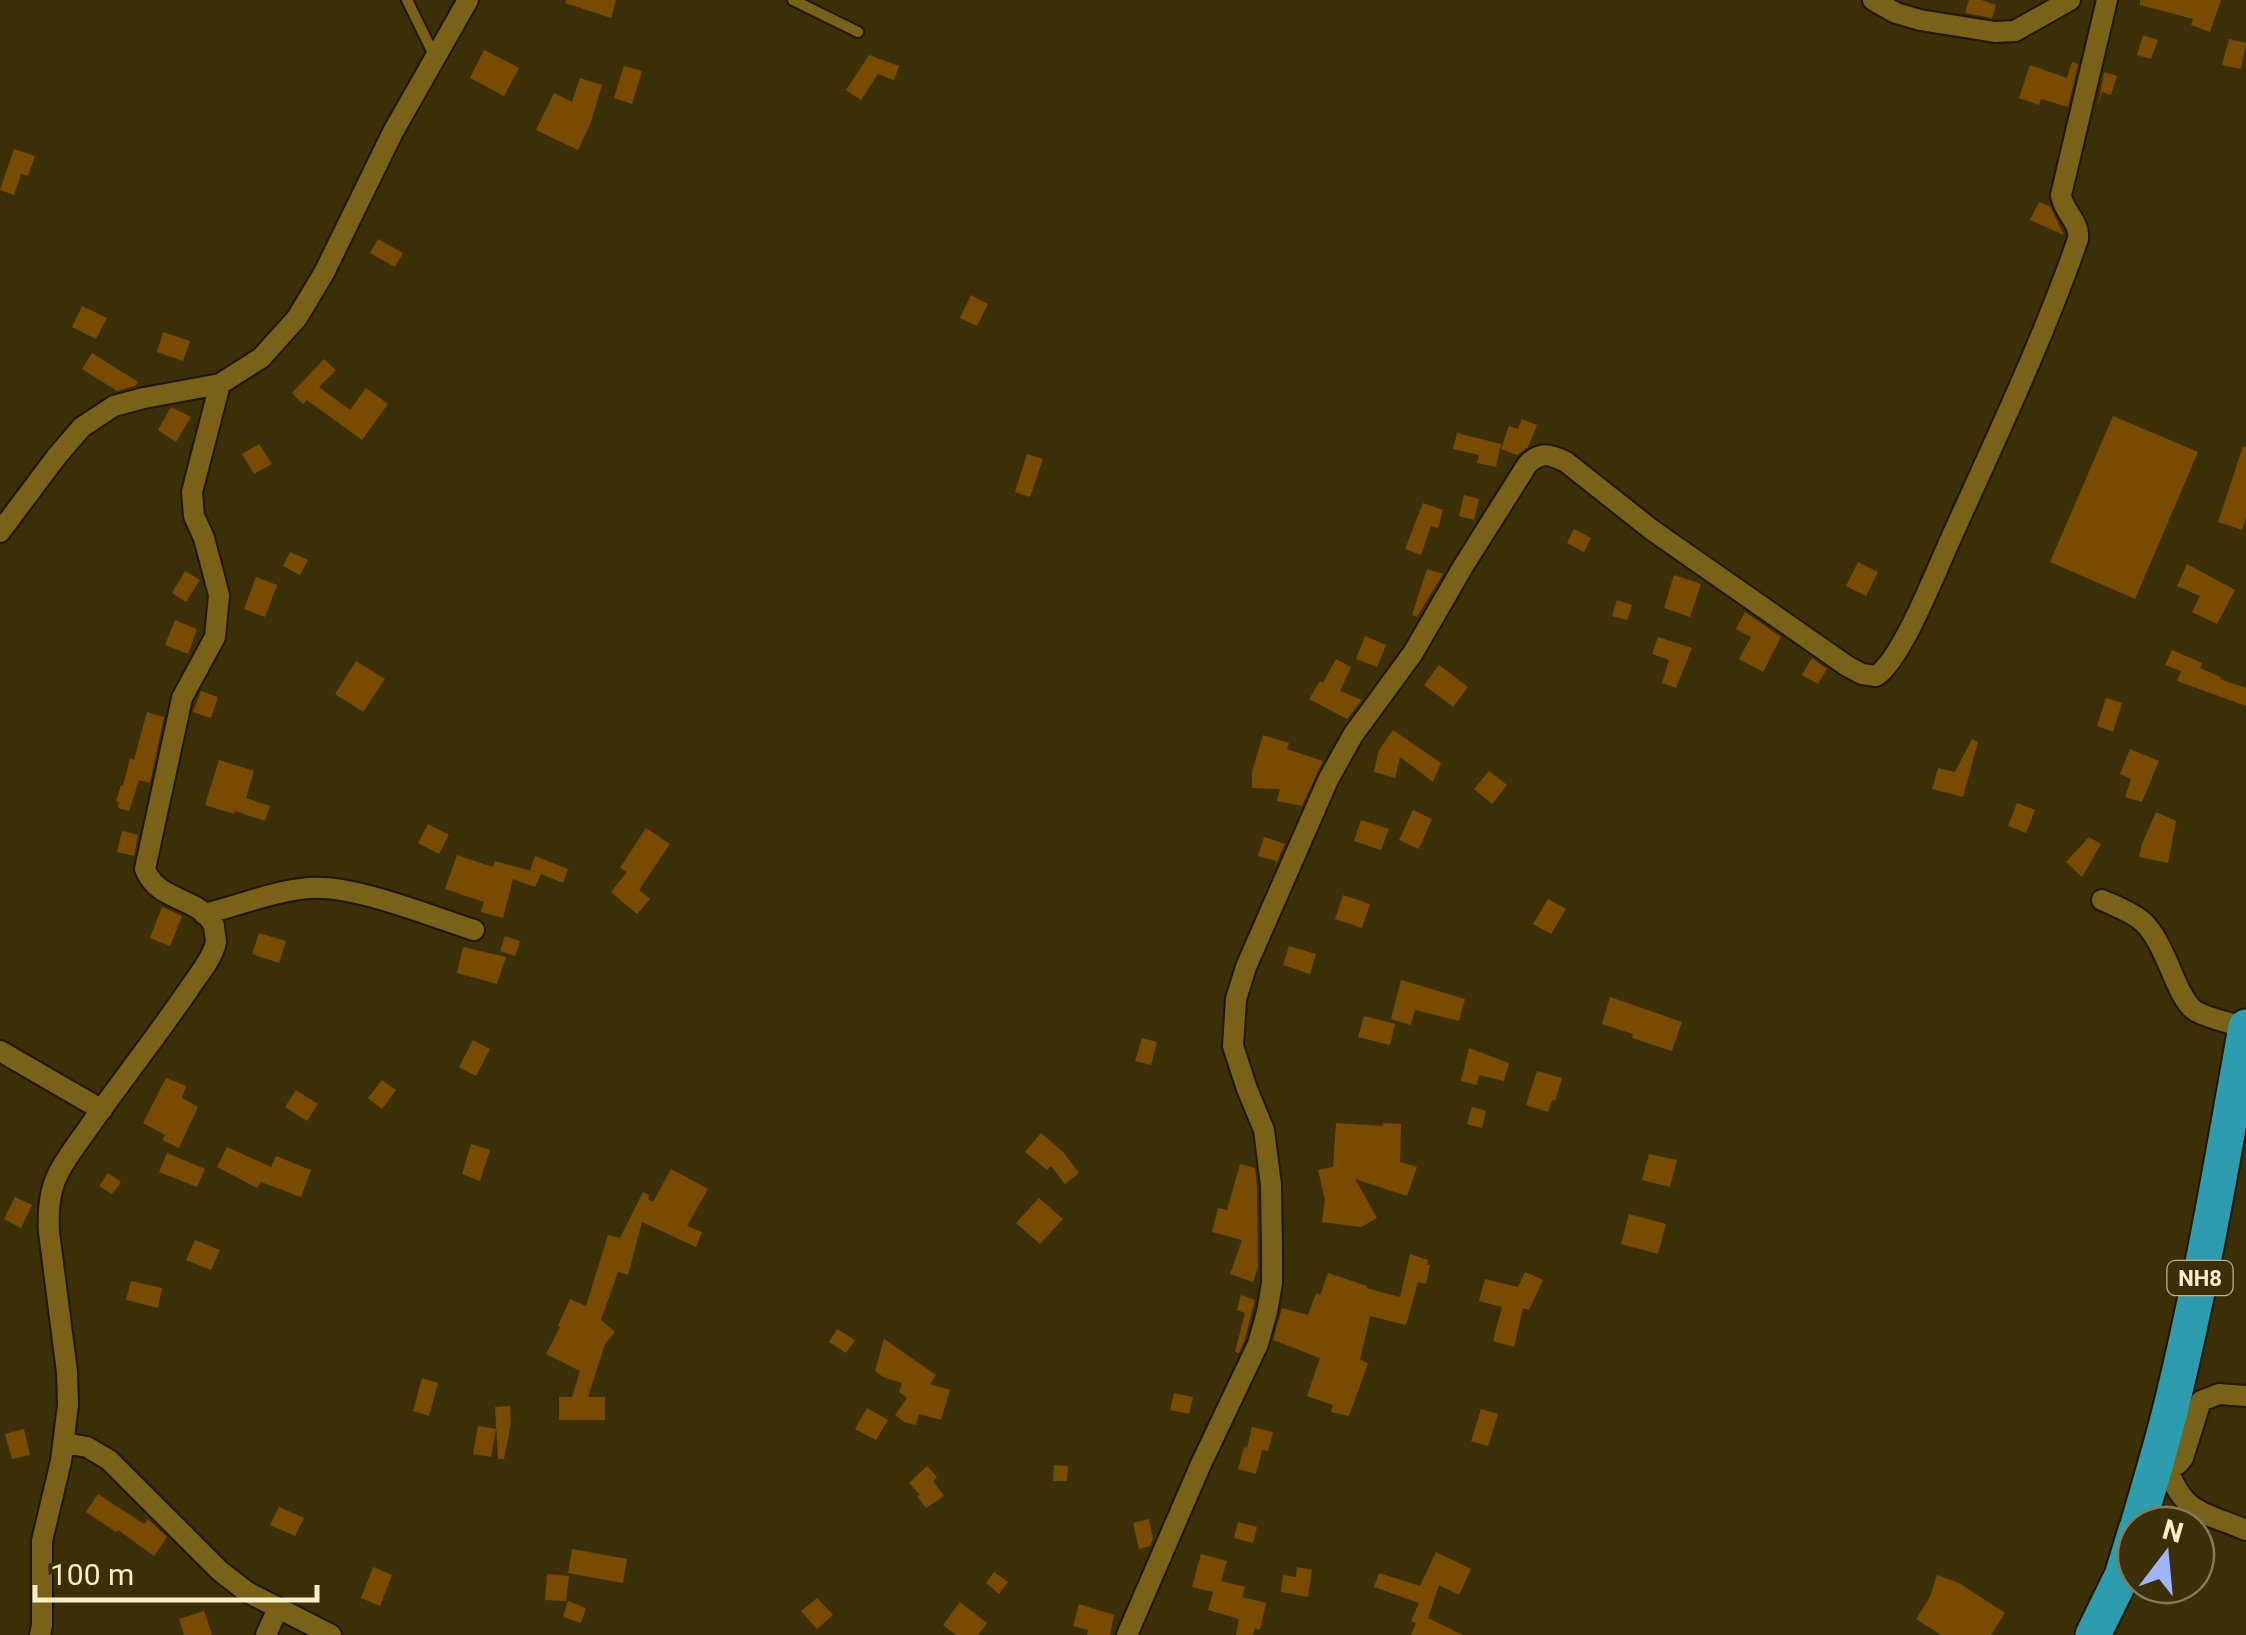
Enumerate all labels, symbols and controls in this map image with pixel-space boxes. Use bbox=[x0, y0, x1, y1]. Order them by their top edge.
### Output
road number: NH8 bbox=[2168, 1261, 2232, 1295]
north arrow bbox=[2116, 1505, 2216, 1605]
text: N bbox=[2159, 1513, 2187, 1550]
scale bar bbox=[35, 1540, 318, 1602]
text: 100 m bbox=[50, 1557, 134, 1592]

